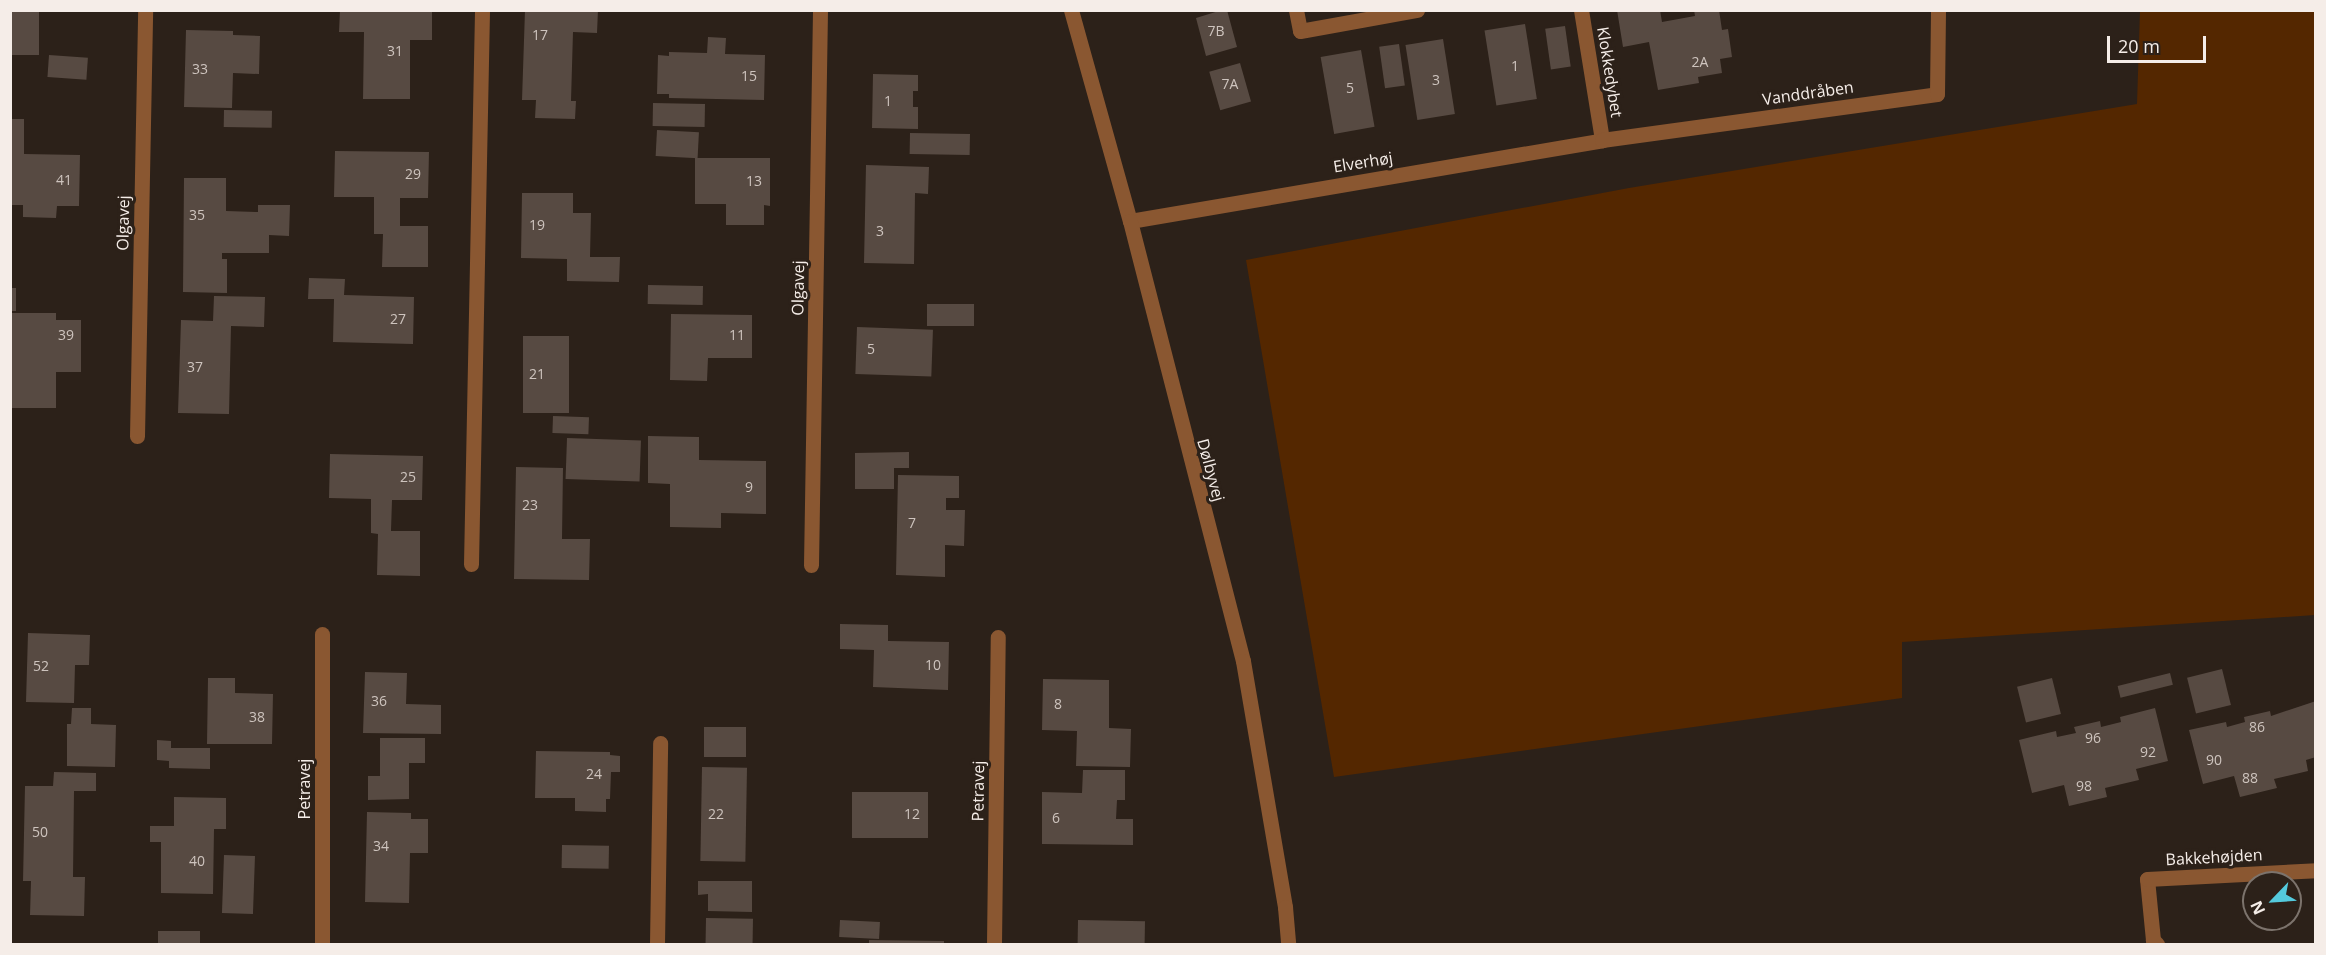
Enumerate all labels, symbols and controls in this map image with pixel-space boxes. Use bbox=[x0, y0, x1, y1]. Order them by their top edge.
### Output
house number: 7B bbox=[1207, 23, 1225, 39]
scale bar bbox=[2110, 24, 2209, 62]
street label: Klokkedybet bbox=[1593, 25, 1627, 119]
house number: 17 bbox=[532, 27, 548, 43]
text: 20 m bbox=[2118, 34, 2160, 58]
house number: 31 bbox=[387, 43, 403, 59]
house number: 2A bbox=[1692, 54, 1708, 70]
house number: 1 bbox=[1511, 58, 1519, 74]
house number: 33 bbox=[192, 61, 208, 77]
house number: 15 bbox=[741, 68, 757, 84]
house number: 3 bbox=[1432, 72, 1440, 88]
house number: 7A bbox=[1222, 76, 1238, 92]
street label: Vanddråben bbox=[1761, 77, 1855, 109]
house number: 5 bbox=[1346, 80, 1354, 96]
house number: 1 bbox=[884, 93, 892, 109]
street label: Elverhøj bbox=[1332, 148, 1394, 176]
house number: 29 bbox=[405, 166, 421, 182]
house number: 41 bbox=[56, 172, 72, 188]
house number: 13 bbox=[746, 173, 762, 189]
street label: Olgavej bbox=[113, 195, 133, 251]
house number: 35 bbox=[189, 207, 205, 223]
house number: 19 bbox=[529, 217, 545, 233]
house number: 3 bbox=[876, 223, 884, 239]
street label: Olgavej bbox=[788, 260, 808, 316]
house number: 27 bbox=[390, 311, 406, 327]
house number: 39 bbox=[58, 327, 74, 343]
house number: 11 bbox=[729, 327, 745, 343]
house number: 5 bbox=[867, 341, 875, 357]
house number: 37 bbox=[187, 359, 203, 375]
house number: 21 bbox=[529, 366, 545, 382]
street label: Dølbyvej bbox=[1193, 437, 1229, 503]
house number: 25 bbox=[400, 469, 416, 485]
house number: 9 bbox=[745, 479, 753, 495]
house number: 23 bbox=[522, 497, 538, 513]
house number: 7 bbox=[908, 515, 916, 531]
house number: 10 bbox=[925, 657, 941, 673]
house number: 52 bbox=[33, 658, 49, 674]
house number: 36 bbox=[371, 693, 387, 709]
house number: 8 bbox=[1054, 696, 1062, 712]
house number: 38 bbox=[249, 709, 265, 725]
house number: 86 bbox=[2249, 719, 2265, 735]
house number: 96 bbox=[2085, 730, 2101, 746]
house number: 92 bbox=[2140, 744, 2156, 760]
house number: 90 bbox=[2206, 752, 2222, 768]
street label: Petravej bbox=[294, 759, 314, 819]
street label: Petravej bbox=[968, 760, 988, 822]
house number: 24 bbox=[586, 766, 602, 782]
house number: 88 bbox=[2242, 770, 2258, 786]
house number: 98 bbox=[2076, 778, 2092, 794]
house number: 22 bbox=[708, 806, 724, 822]
house number: 12 bbox=[904, 806, 920, 822]
house number: 6 bbox=[1052, 810, 1060, 826]
house number: 50 bbox=[32, 824, 48, 840]
house number: 34 bbox=[373, 838, 389, 854]
street label: Bakkehøjden bbox=[2165, 845, 2263, 869]
house number: 40 bbox=[189, 853, 205, 869]
north arrow bbox=[2242, 871, 2302, 931]
text: N bbox=[2245, 897, 2270, 918]

